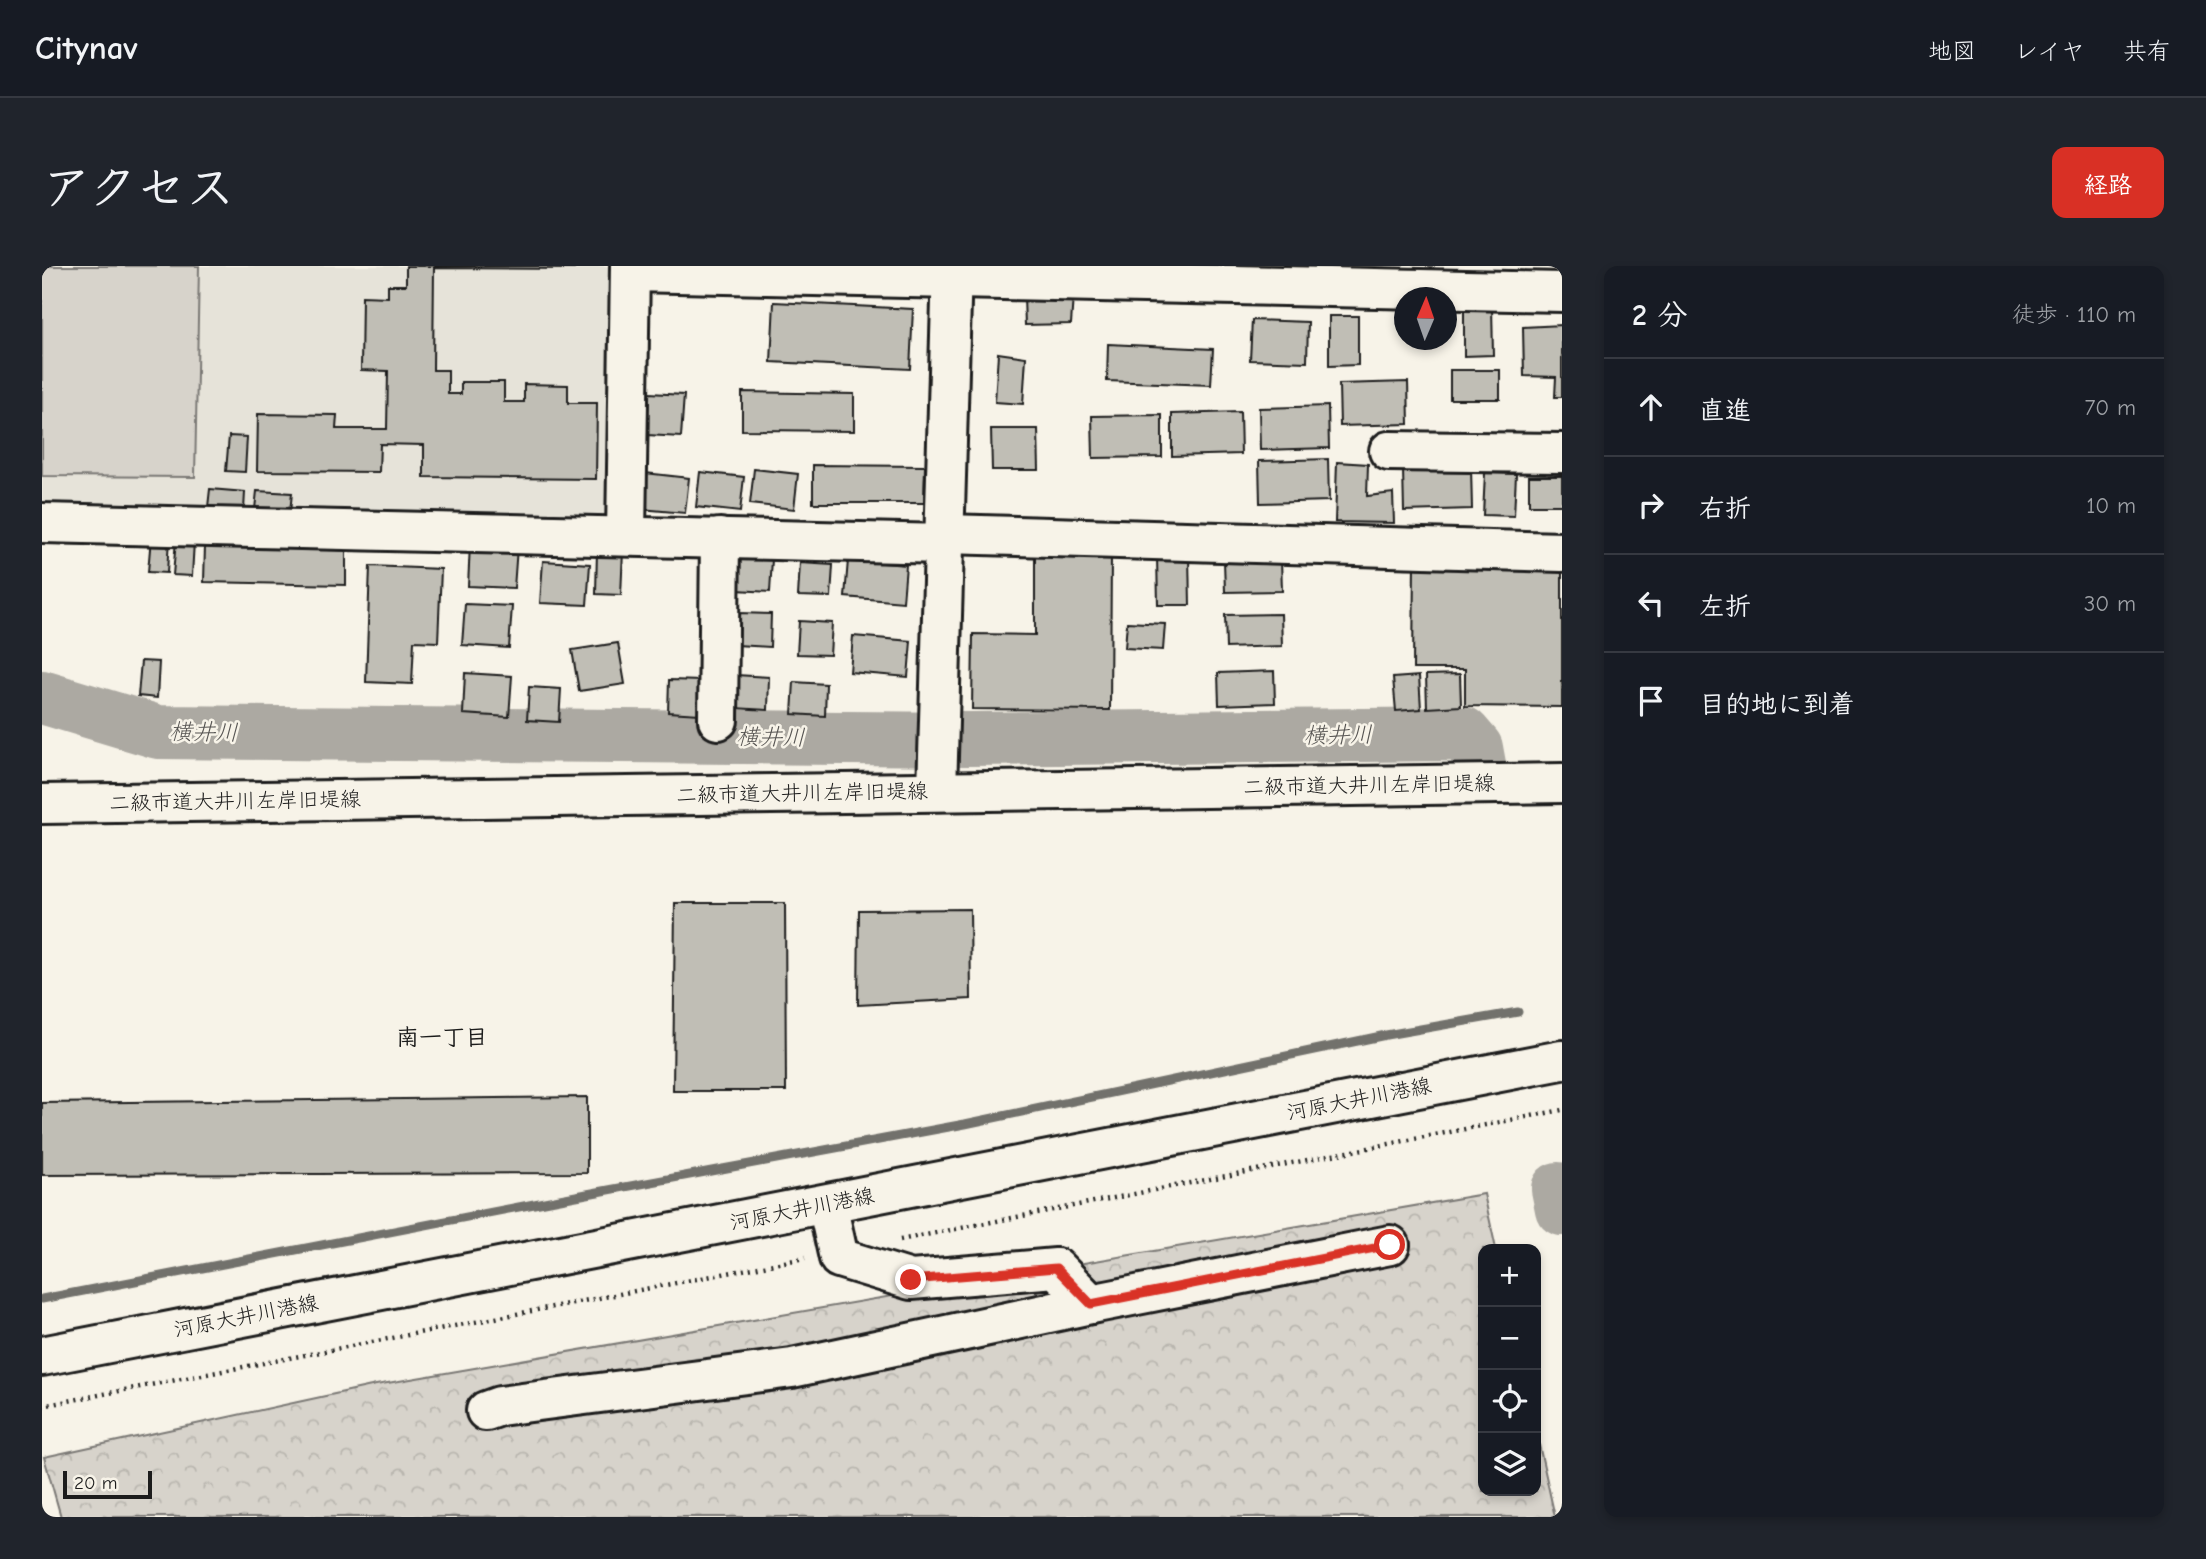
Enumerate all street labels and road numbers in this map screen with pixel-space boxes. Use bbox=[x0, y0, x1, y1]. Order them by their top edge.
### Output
street label: 二級市道大井川左岸旧堤線 bbox=[1243, 771, 1495, 799]
street label: 二級市道大井川左岸旧堤線 bbox=[676, 779, 928, 807]
street label: 二級市道大井川左岸旧堤線 bbox=[109, 787, 361, 815]
street label: 河原大井川港線 bbox=[1285, 1073, 1433, 1125]
street label: 河原大井川港線 bbox=[728, 1183, 876, 1235]
street label: 河原大井川港線 bbox=[172, 1290, 320, 1342]

